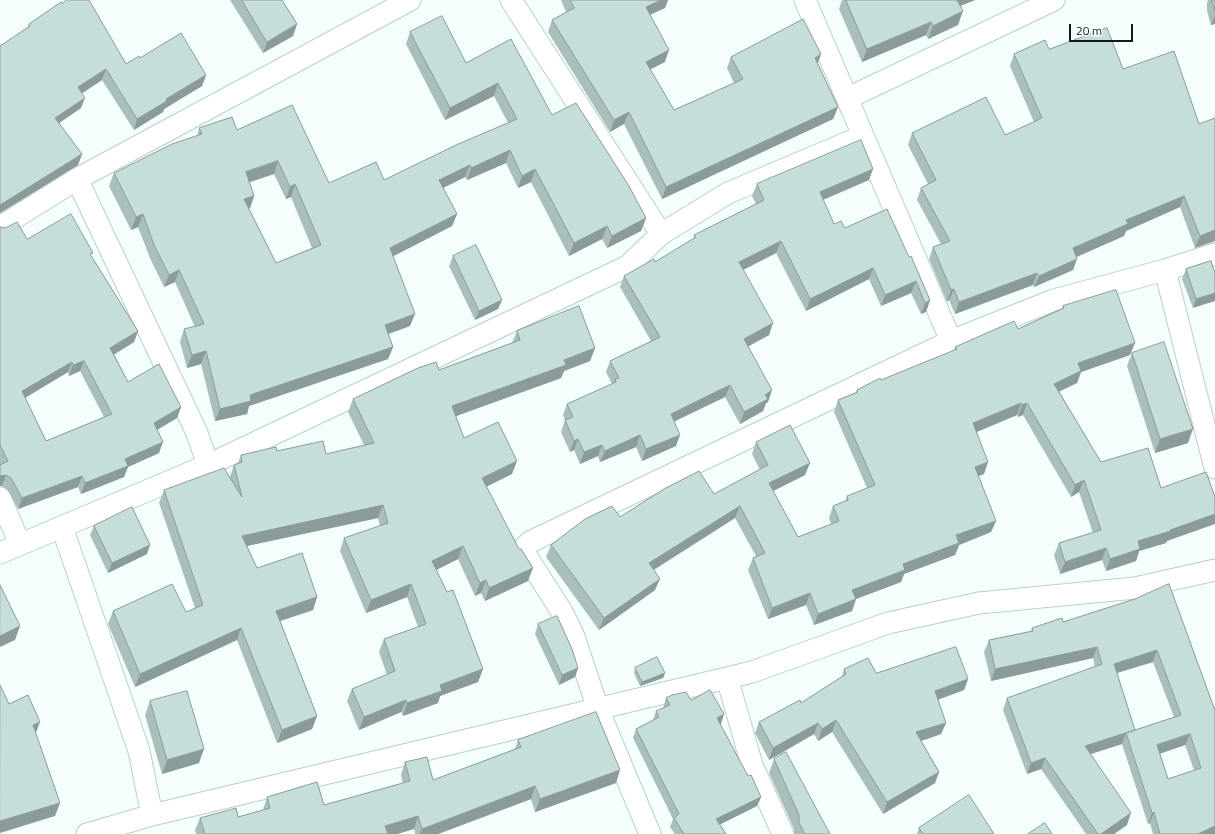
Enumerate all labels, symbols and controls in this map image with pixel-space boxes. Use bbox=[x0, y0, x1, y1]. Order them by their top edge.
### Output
scale bar bbox=[1071, 16, 1135, 42]
text: 20 m bbox=[1076, 21, 1102, 40]

